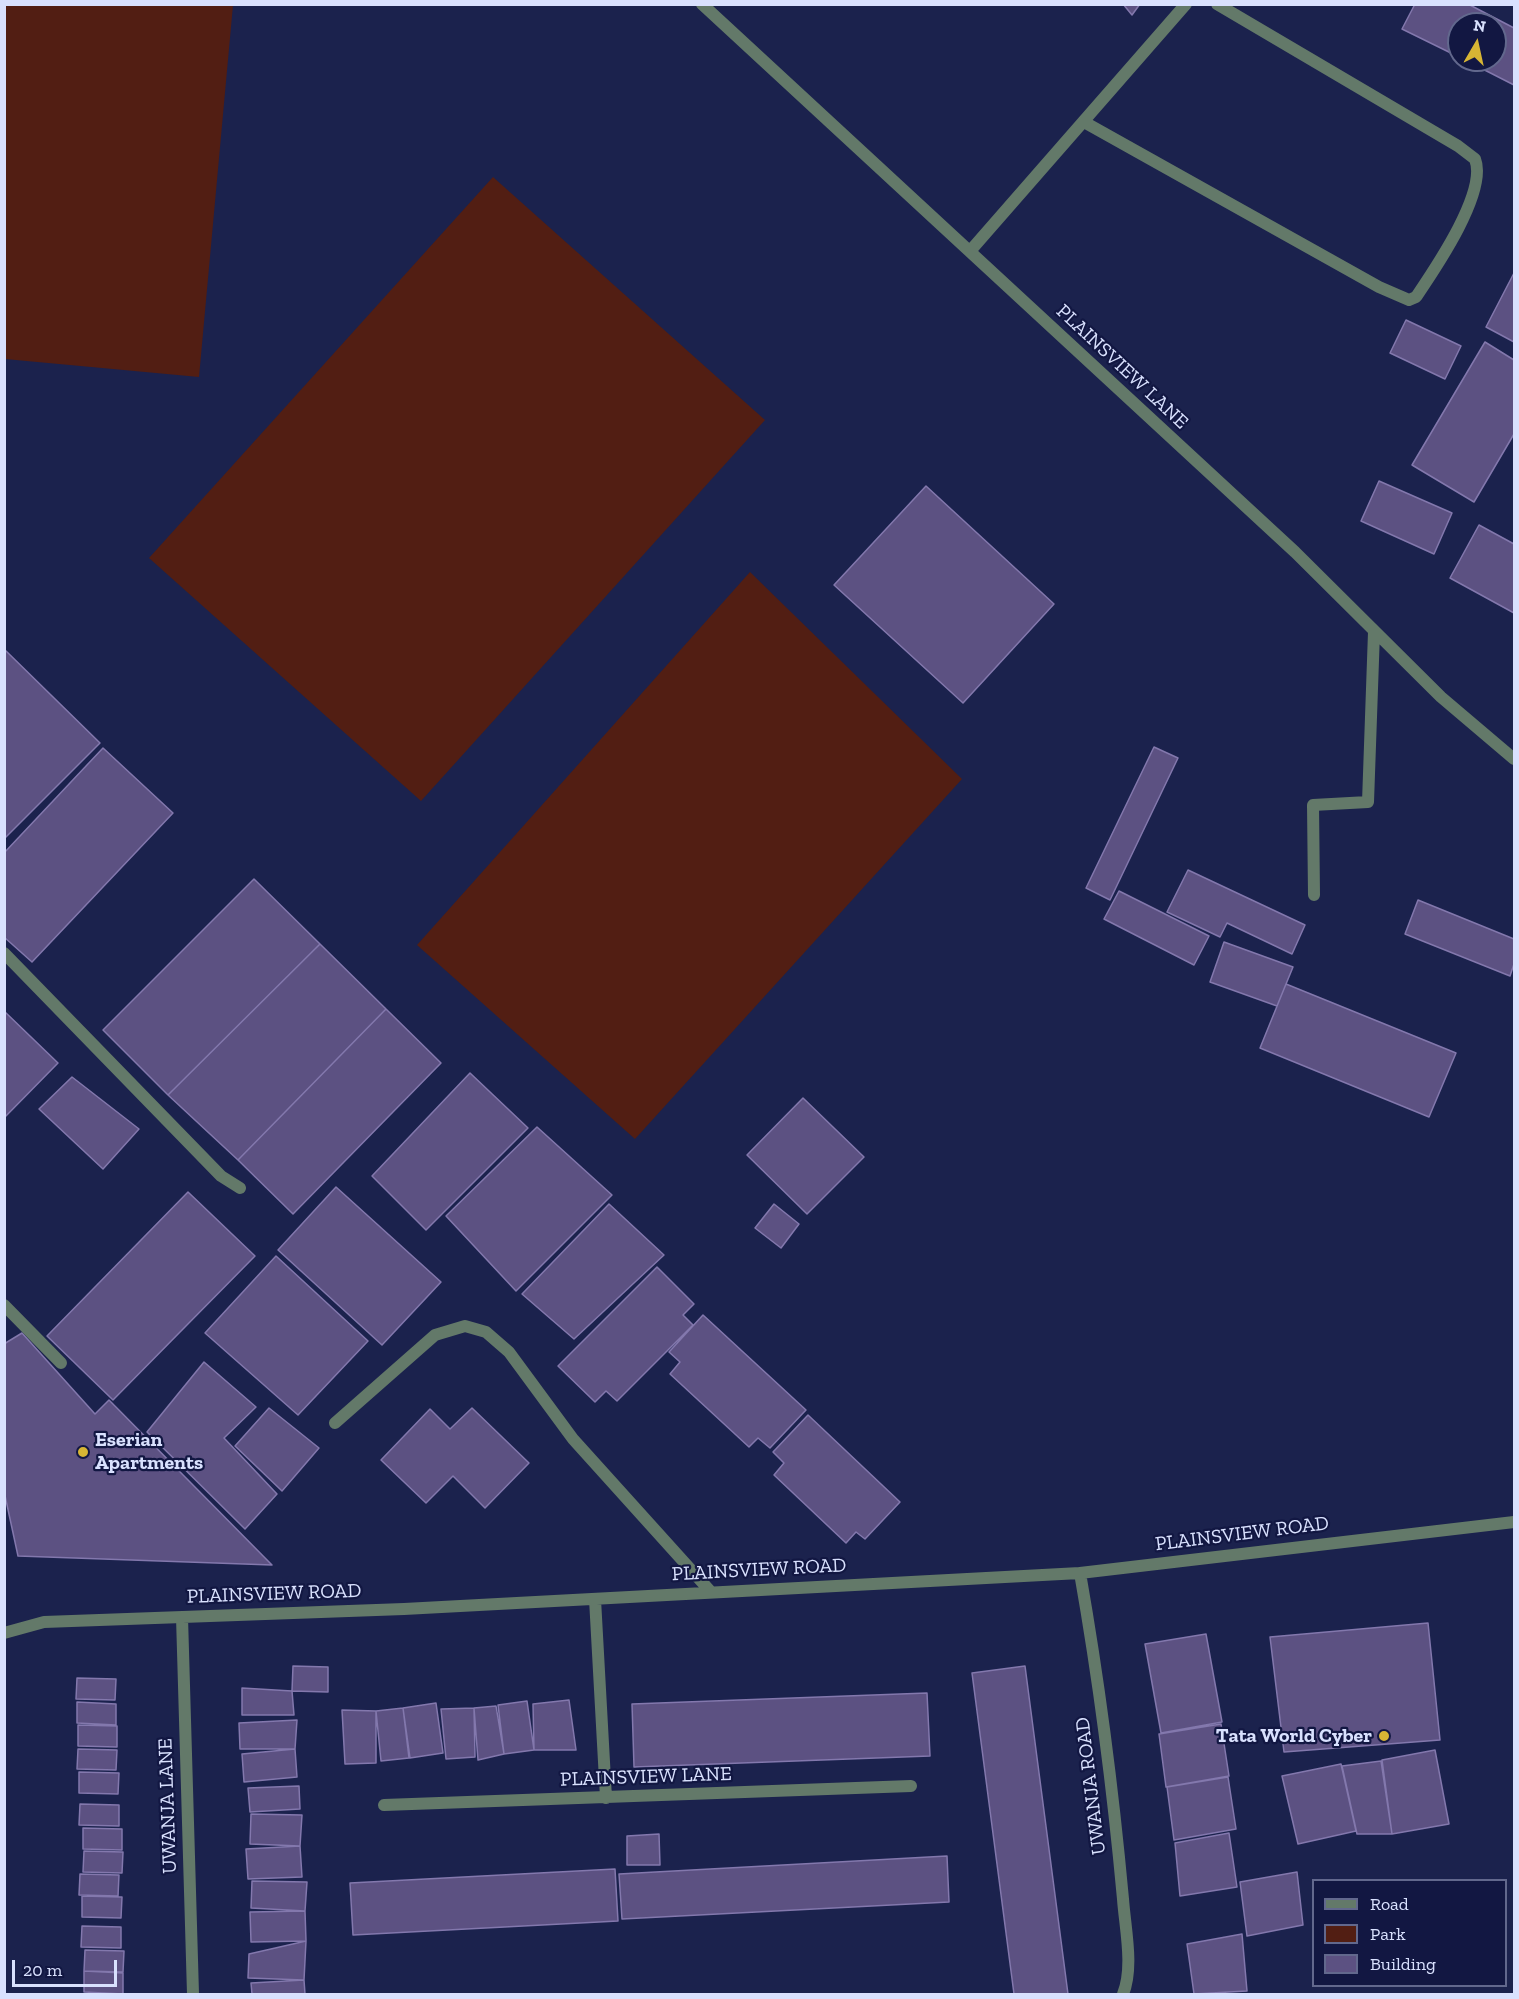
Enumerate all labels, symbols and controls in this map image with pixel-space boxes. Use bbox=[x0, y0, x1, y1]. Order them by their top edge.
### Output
north arrow bbox=[1447, 12, 1507, 72]
text: N bbox=[1472, 15, 1487, 36]
street label: PLAINSVIEW LANE bbox=[1051, 300, 1193, 434]
place label: Eserian Apartments bbox=[95, 1428, 203, 1475]
marker: Eserian Apartments bbox=[76, 1445, 90, 1459]
street label: PLAINSVIEW ROAD bbox=[1154, 1511, 1330, 1557]
street label: PLAINSVIEW ROAD bbox=[671, 1553, 847, 1587]
street label: PLAINSVIEW ROAD bbox=[186, 1579, 362, 1609]
street label: UWANJA ROAD bbox=[1071, 1716, 1111, 1856]
place label: Tata World Cyber bbox=[1216, 1724, 1372, 1748]
marker: Tata World Cyber bbox=[1377, 1729, 1391, 1743]
street label: UWANJA LANE bbox=[154, 1738, 182, 1874]
street label: PLAINSVIEW LANE bbox=[560, 1762, 732, 1792]
legend bbox=[1312, 1879, 1507, 1987]
text: Road bbox=[1370, 1893, 1409, 1915]
text: Park bbox=[1370, 1923, 1406, 1945]
scale bar bbox=[15, 1948, 120, 1986]
text: Building bbox=[1370, 1953, 1436, 1975]
text: 20 m bbox=[23, 1959, 62, 1981]

